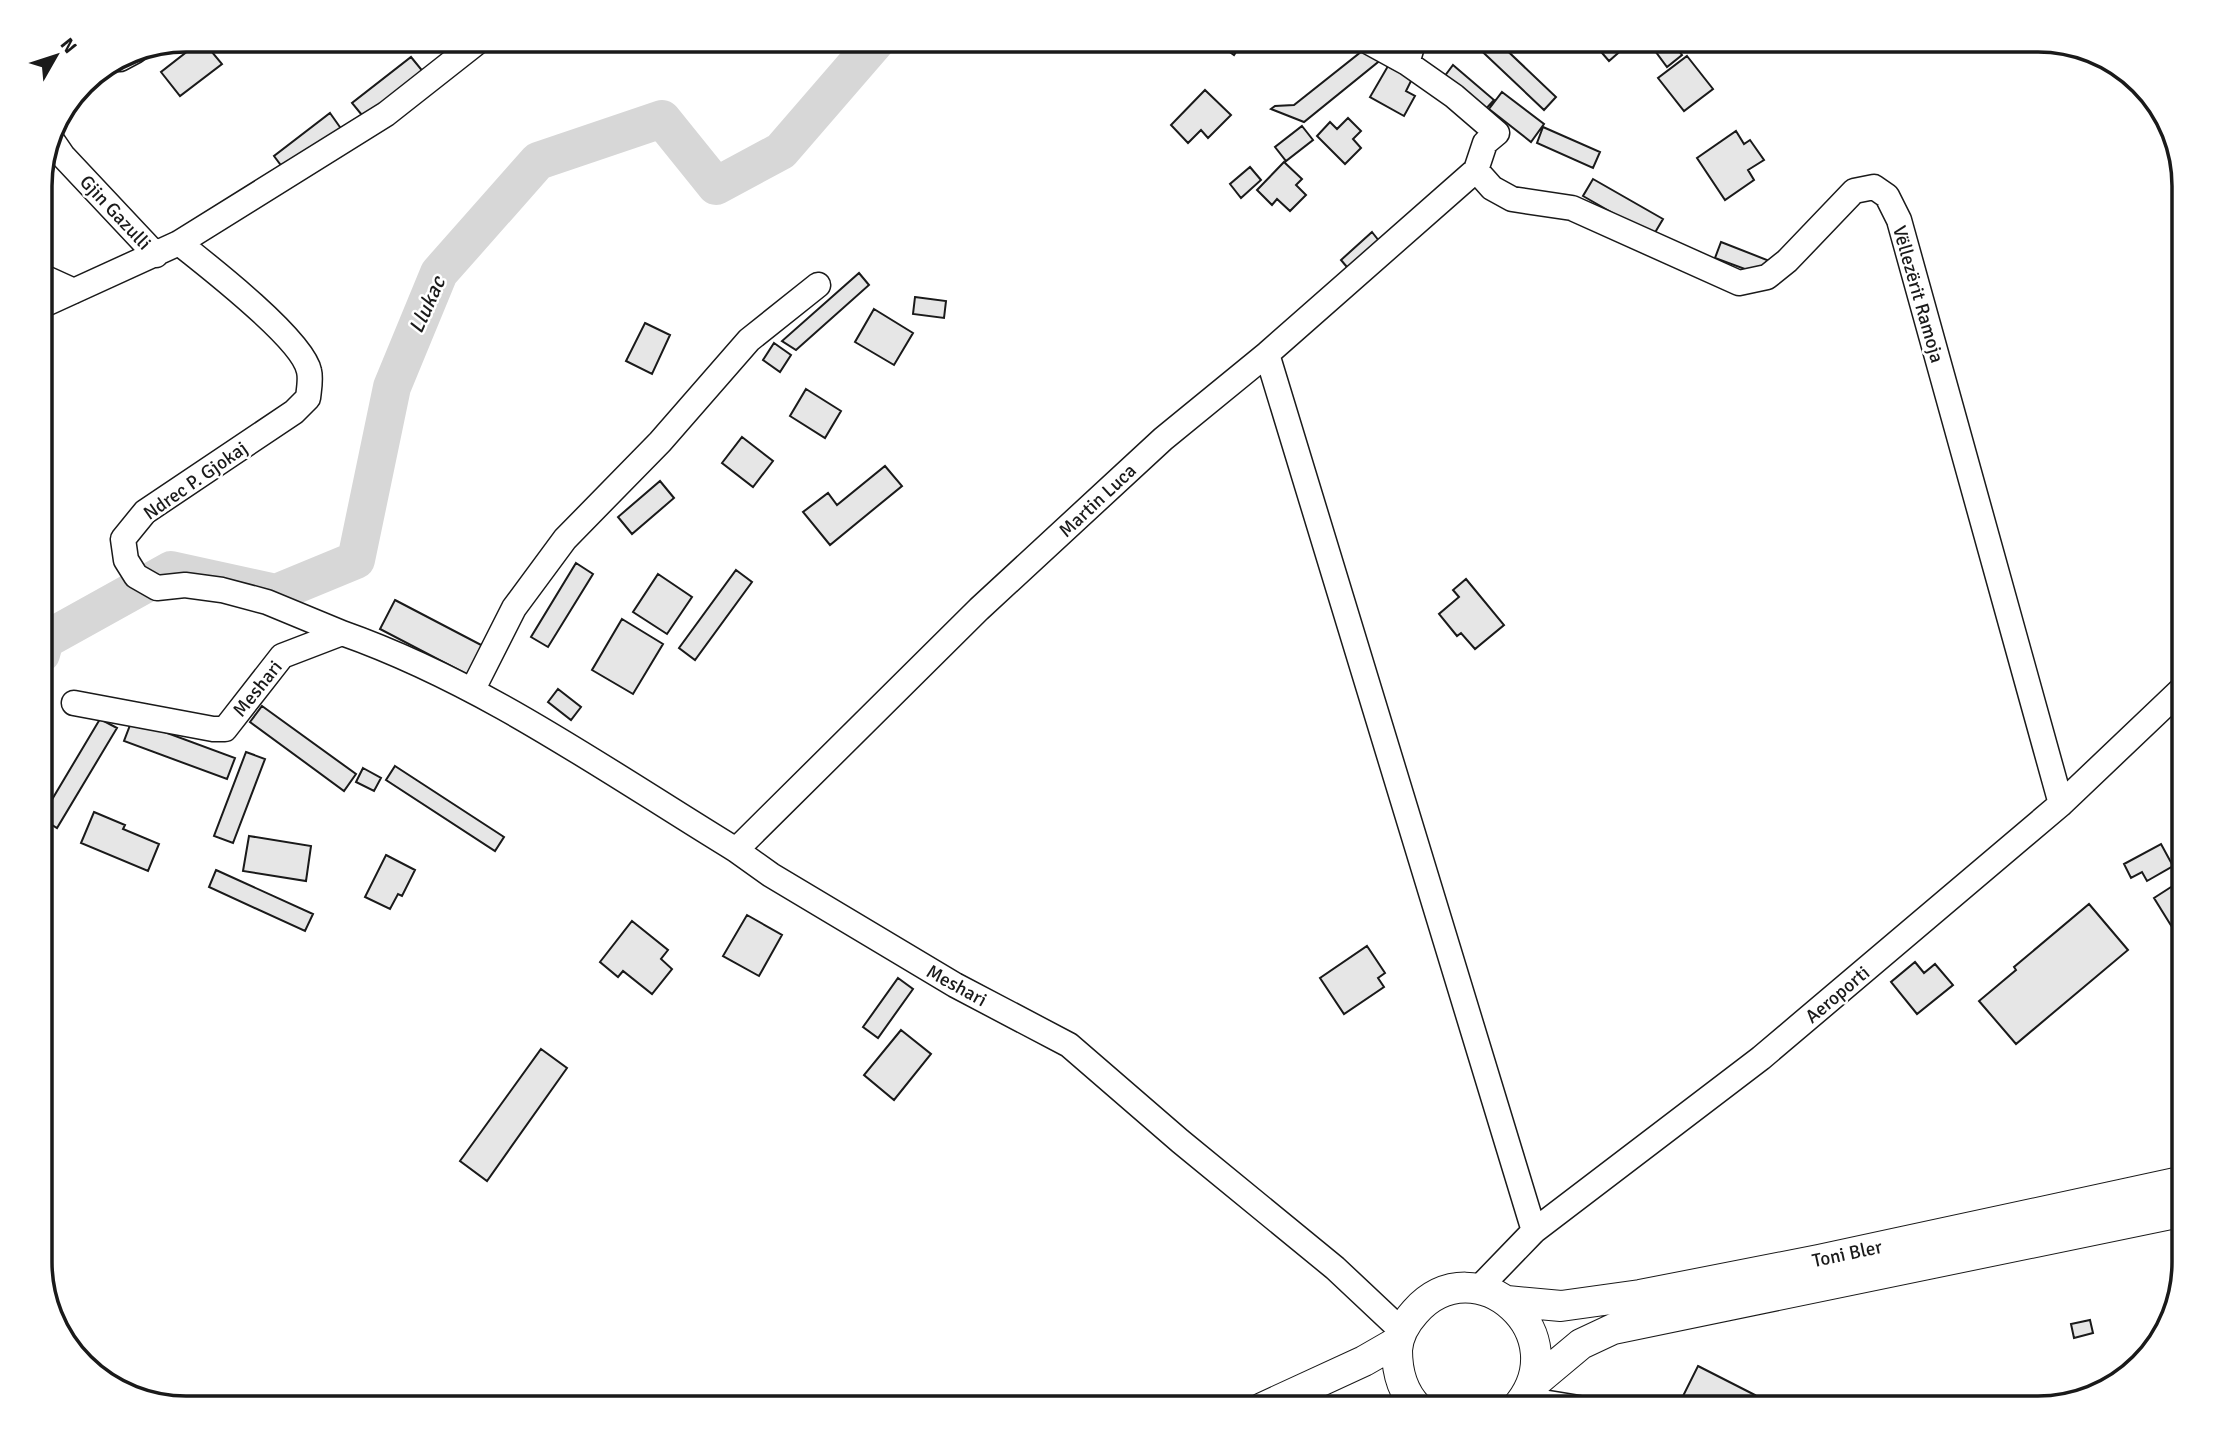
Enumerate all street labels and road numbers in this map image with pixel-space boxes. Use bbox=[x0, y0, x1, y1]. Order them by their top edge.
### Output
street label: Gjin Gazulli bbox=[74, 170, 156, 255]
street label: Vëllezërit Ramoja bbox=[1887, 223, 1949, 366]
street label: Ndrec P. Gjokaj bbox=[139, 436, 252, 526]
street label: Martin Luca bbox=[1054, 459, 1141, 543]
street label: Meshari bbox=[228, 656, 288, 722]
street label: Meshari bbox=[922, 959, 991, 1012]
street label: Aeroporti bbox=[1801, 961, 1875, 1029]
street label: Toni Bler bbox=[1810, 1235, 1884, 1273]

